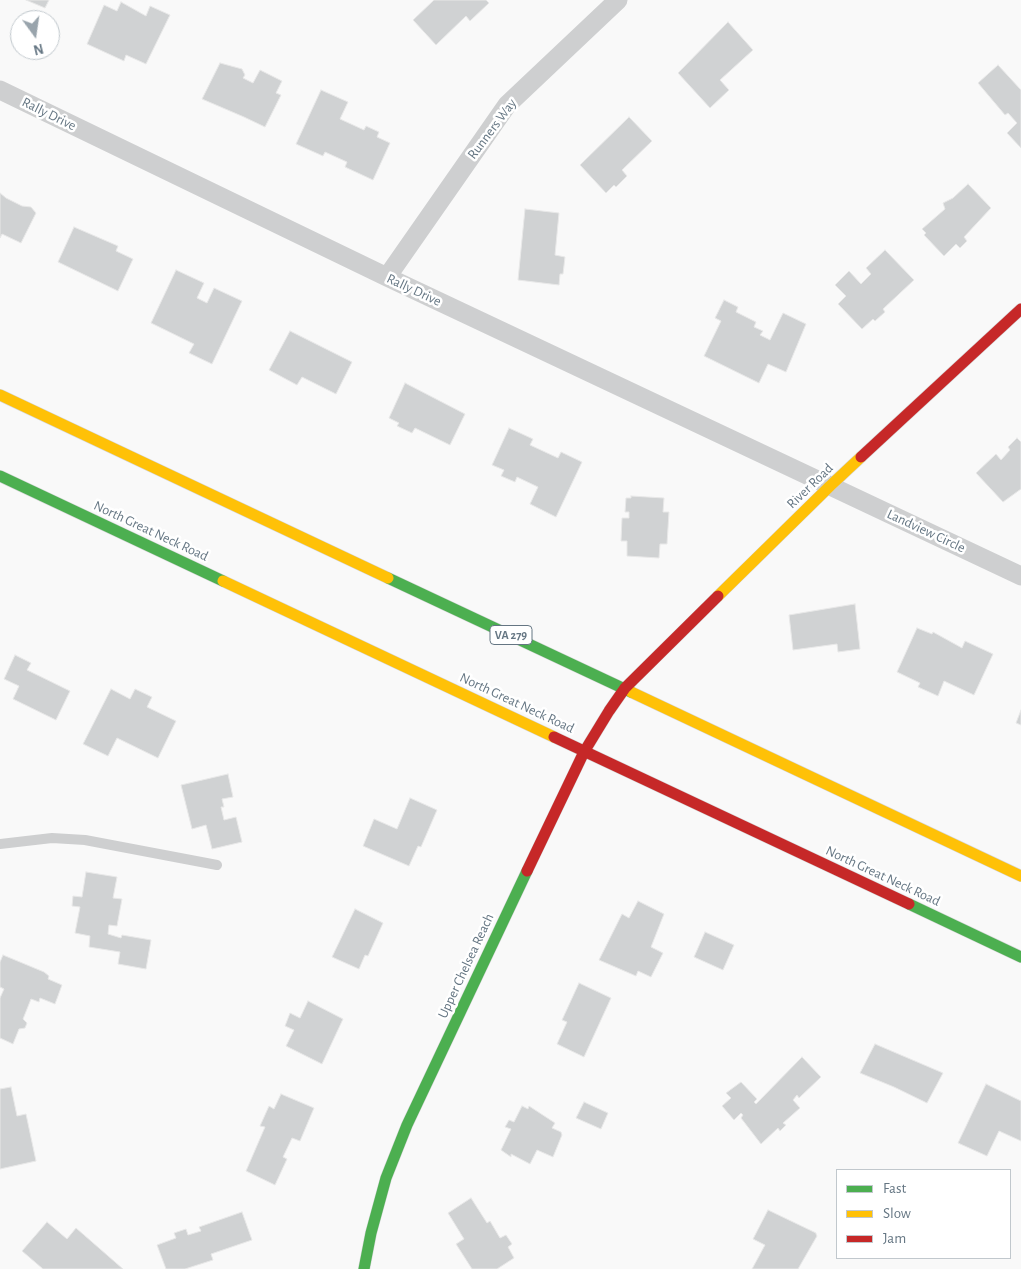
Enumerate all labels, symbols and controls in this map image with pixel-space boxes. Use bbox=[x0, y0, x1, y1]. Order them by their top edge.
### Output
north arrow bbox=[10, 10, 60, 60]
text: N bbox=[32, 41, 45, 57]
street label: Rally Drive bbox=[19, 94, 79, 134]
street label: Runners Way bbox=[464, 95, 520, 163]
street label: Rally Drive bbox=[384, 270, 444, 310]
street label: River Road bbox=[783, 460, 837, 512]
street label: North Great Neck Road bbox=[91, 497, 211, 565]
street label: Landview Circle bbox=[884, 506, 968, 556]
road number: VA 279 bbox=[490, 626, 532, 644]
street label: North Great Neck Road bbox=[457, 669, 577, 737]
street label: North Great Neck Road bbox=[823, 842, 943, 910]
street label: Upper Chelsea Reach bbox=[434, 911, 498, 1021]
legend bbox=[836, 1169, 1011, 1259]
text: Fast bbox=[883, 1181, 906, 1196]
text: Slow bbox=[883, 1206, 911, 1221]
text: Jam bbox=[883, 1231, 906, 1246]

